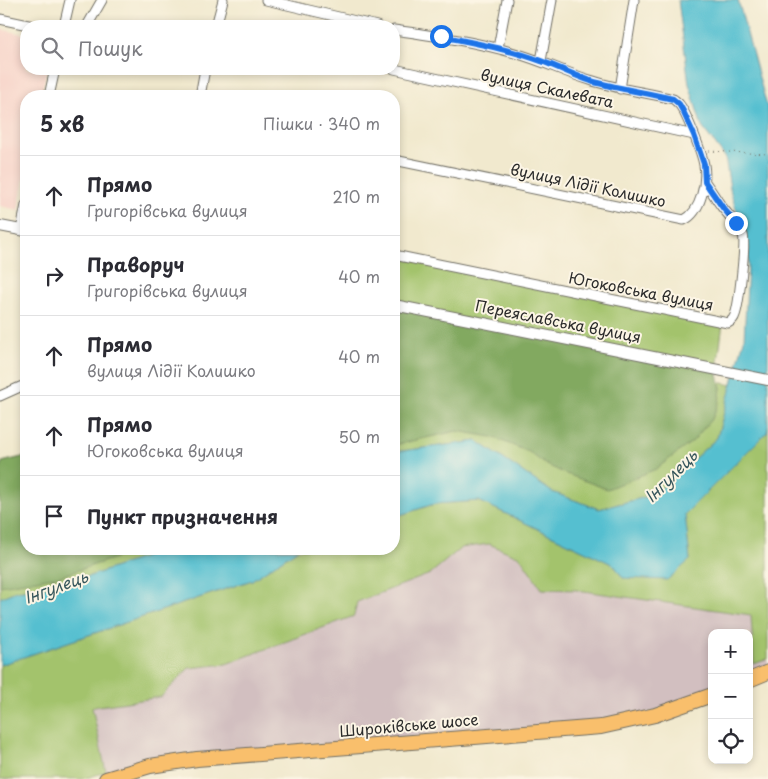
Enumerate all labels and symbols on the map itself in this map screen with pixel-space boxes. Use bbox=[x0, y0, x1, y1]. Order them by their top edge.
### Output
route start bbox=[430, 25, 453, 48]
street label: вулиця Скалевата bbox=[479, 62, 616, 113]
street label: вулиця Лідії Колишко bbox=[509, 157, 668, 212]
route end bbox=[725, 212, 748, 235]
street label: Югоковська вулиця bbox=[567, 265, 716, 316]
street label: Переяславська вулиця bbox=[474, 293, 643, 348]
water label: Інгулець bbox=[638, 443, 703, 507]
water label: Інгулець bbox=[20, 563, 92, 609]
street label: Широківське шосе bbox=[338, 707, 479, 742]

